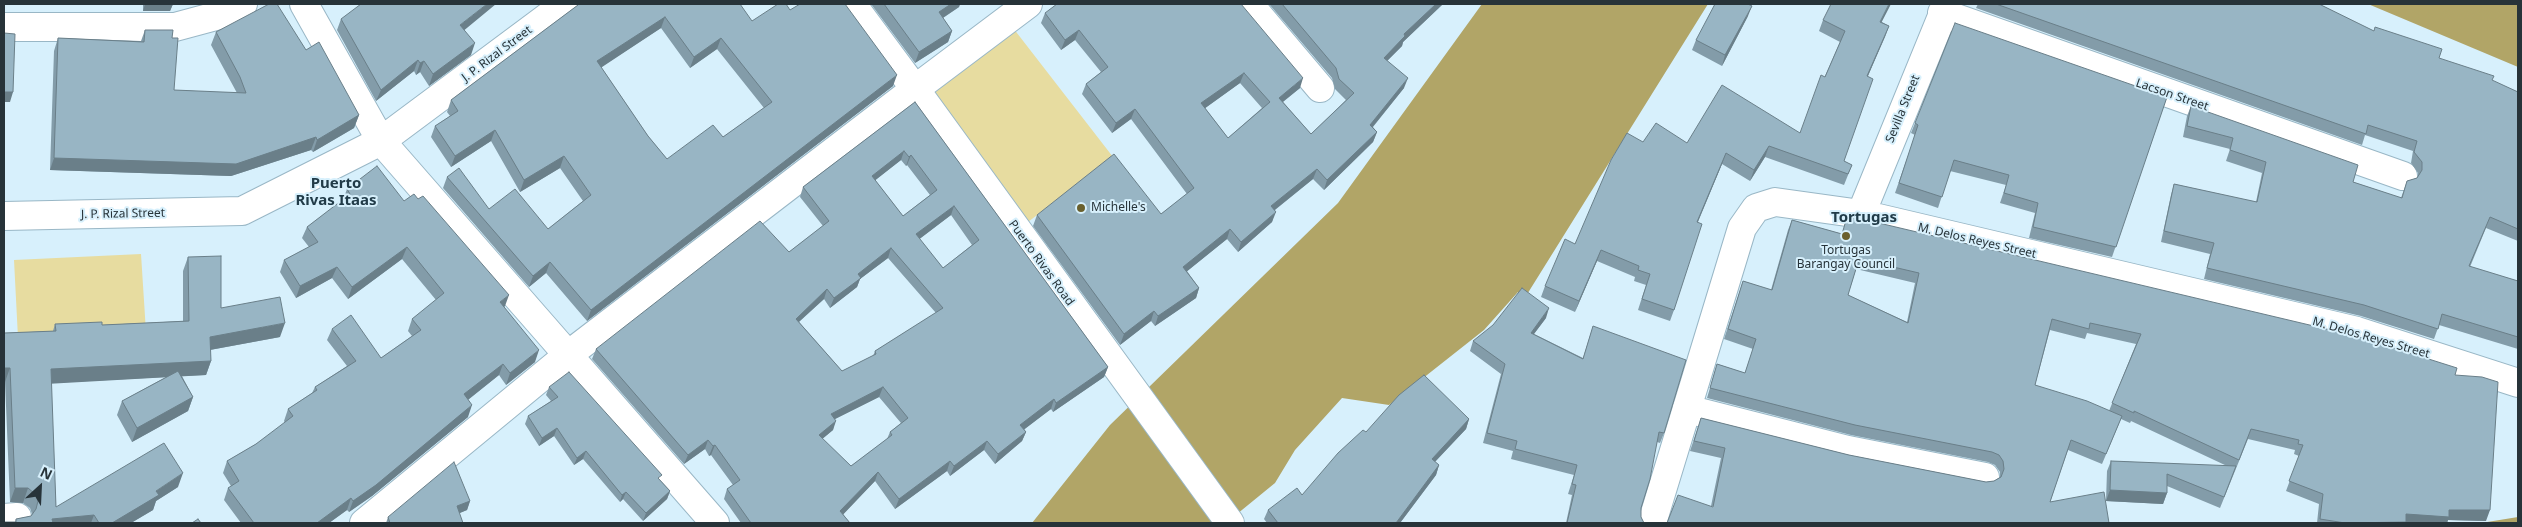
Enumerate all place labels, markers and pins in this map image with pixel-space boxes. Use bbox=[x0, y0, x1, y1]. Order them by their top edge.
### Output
place label: Michelle's bbox=[1091, 201, 1146, 215]
marker: Michelle's bbox=[1075, 202, 1087, 214]
marker: Tortugas Barangay Council bbox=[1840, 230, 1852, 242]
place label: Tortugas Barangay Council bbox=[1797, 244, 1895, 272]

